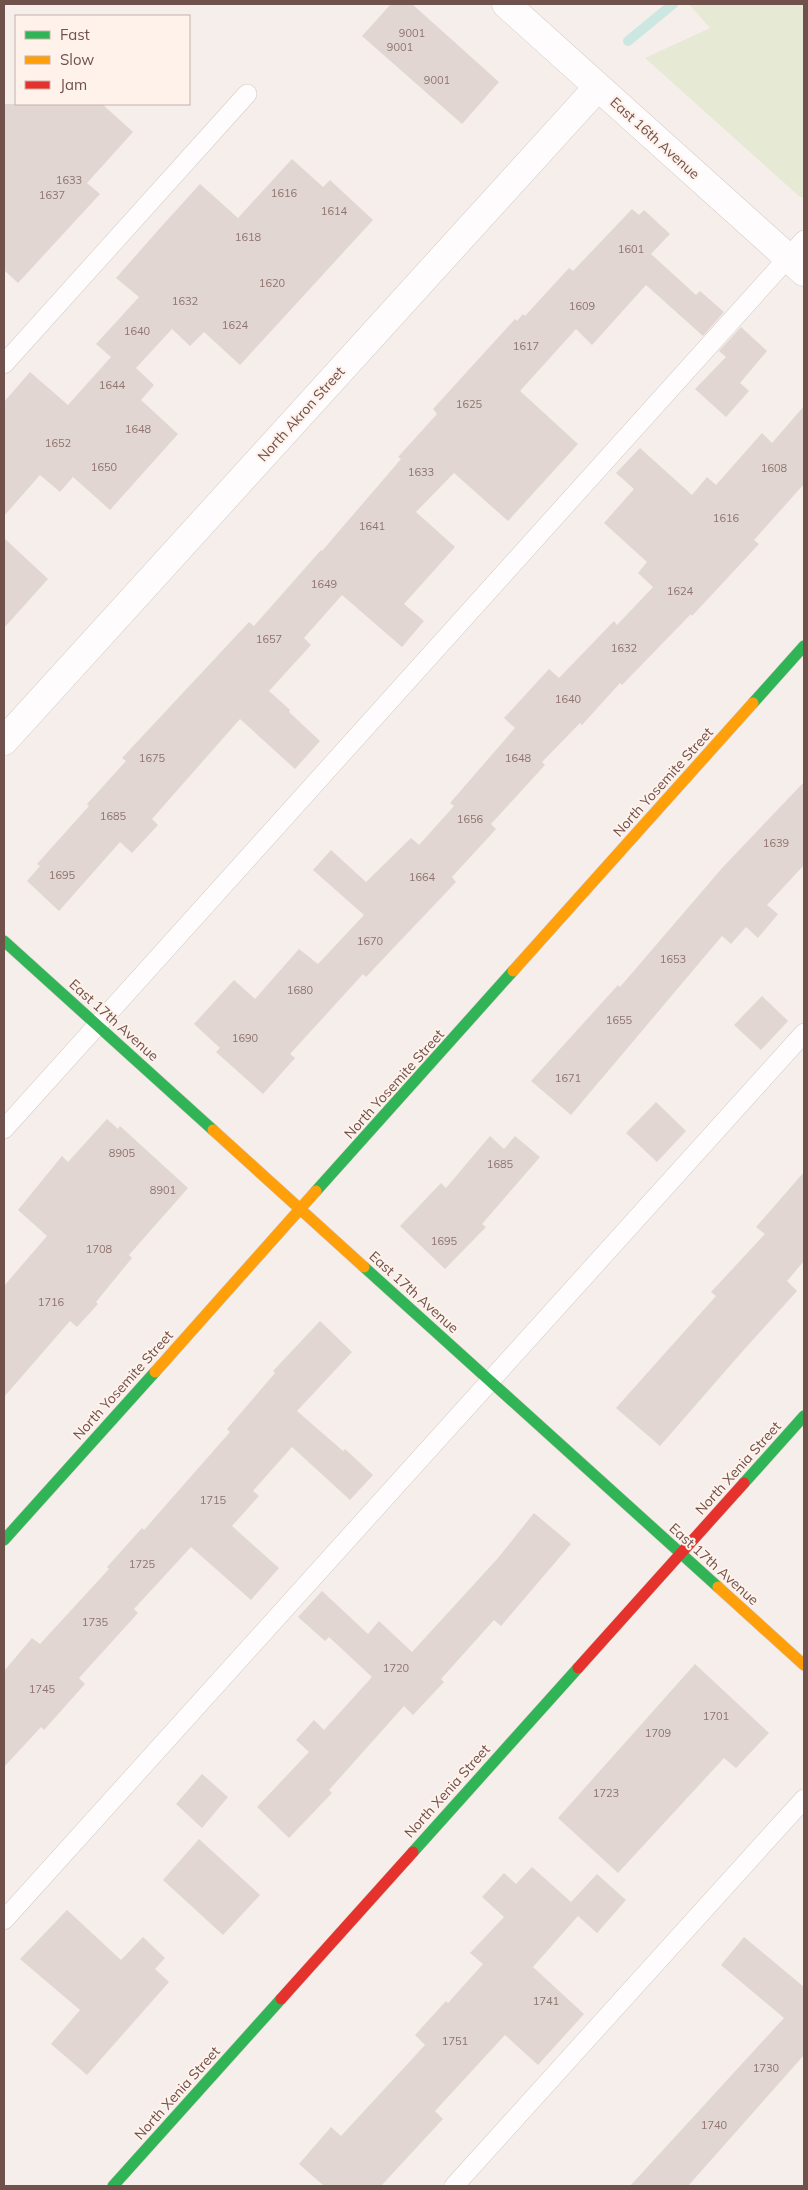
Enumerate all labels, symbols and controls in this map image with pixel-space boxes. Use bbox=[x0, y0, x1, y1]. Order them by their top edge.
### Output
legend bbox=[15, 15, 190, 105]
text: Fast bbox=[60, 25, 90, 44]
house number: 9001 bbox=[399, 26, 425, 40]
house number: 9001 bbox=[387, 40, 413, 54]
text: Slow bbox=[60, 50, 94, 69]
house number: 9001 bbox=[424, 73, 450, 87]
text: Jam bbox=[60, 75, 87, 94]
street label: East 16th Avenue bbox=[607, 93, 703, 183]
house number: 1633 bbox=[56, 173, 82, 187]
house number: 1616 bbox=[271, 186, 298, 200]
house number: 1637 bbox=[39, 188, 65, 202]
house number: 1614 bbox=[321, 204, 348, 218]
house number: 1618 bbox=[235, 230, 262, 244]
house number: 1601 bbox=[618, 242, 644, 256]
house number: 1620 bbox=[259, 276, 286, 290]
house number: 1632 bbox=[172, 294, 199, 308]
house number: 1609 bbox=[569, 299, 595, 313]
house number: 1624 bbox=[222, 318, 249, 332]
house number: 1640 bbox=[124, 324, 151, 338]
house number: 1617 bbox=[513, 339, 539, 353]
street label: North Akron Street bbox=[254, 363, 348, 465]
house number: 1644 bbox=[99, 378, 126, 392]
house number: 1625 bbox=[456, 397, 483, 411]
house number: 1648 bbox=[125, 422, 152, 436]
house number: 1652 bbox=[45, 436, 72, 450]
house number: 1650 bbox=[91, 460, 118, 474]
house number: 1608 bbox=[761, 461, 788, 475]
house number: 1633 bbox=[408, 465, 434, 479]
house number: 1616 bbox=[713, 511, 740, 525]
house number: 1641 bbox=[359, 519, 385, 533]
house number: 1649 bbox=[311, 577, 337, 591]
house number: 1624 bbox=[667, 584, 694, 598]
house number: 1657 bbox=[256, 632, 282, 646]
house number: 1632 bbox=[611, 641, 638, 655]
house number: 1640 bbox=[555, 692, 582, 706]
street label: North Yosemite Street bbox=[609, 723, 717, 840]
house number: 1675 bbox=[139, 751, 166, 765]
house number: 1648 bbox=[505, 751, 532, 765]
house number: 1685 bbox=[100, 809, 127, 823]
house number: 1656 bbox=[457, 812, 484, 826]
house number: 1639 bbox=[763, 836, 789, 850]
house number: 1695 bbox=[49, 868, 76, 882]
house number: 1664 bbox=[409, 870, 436, 884]
house number: 1670 bbox=[357, 934, 384, 948]
house number: 1653 bbox=[660, 952, 686, 966]
street label: East 17th Avenue bbox=[66, 975, 162, 1065]
house number: 1680 bbox=[287, 983, 314, 997]
house number: 1655 bbox=[606, 1013, 633, 1027]
street label: North Yosemite Street bbox=[340, 1025, 448, 1142]
house number: 1690 bbox=[232, 1031, 259, 1045]
house number: 1671 bbox=[555, 1071, 581, 1085]
house number: 8905 bbox=[109, 1146, 136, 1160]
house number: 1685 bbox=[487, 1157, 514, 1171]
house number: 8901 bbox=[150, 1183, 176, 1197]
house number: 1695 bbox=[431, 1234, 458, 1248]
house number: 1708 bbox=[86, 1242, 113, 1256]
street label: East 17th Avenue bbox=[366, 1247, 462, 1337]
house number: 1716 bbox=[38, 1295, 65, 1309]
street label: North Yosemite Street bbox=[69, 1326, 177, 1443]
street label: North Xenia Street bbox=[691, 1417, 785, 1518]
house number: 1715 bbox=[200, 1493, 227, 1507]
street label: East 17th Avenue bbox=[666, 1519, 762, 1609]
house number: 1725 bbox=[129, 1557, 156, 1571]
house number: 1735 bbox=[82, 1615, 109, 1629]
house number: 1720 bbox=[383, 1661, 410, 1675]
house number: 1745 bbox=[29, 1682, 56, 1696]
house number: 1701 bbox=[703, 1709, 729, 1723]
house number: 1709 bbox=[645, 1726, 671, 1740]
street label: North Xenia Street bbox=[400, 1740, 494, 1841]
house number: 1723 bbox=[593, 1786, 619, 1800]
house number: 1741 bbox=[533, 1994, 559, 2008]
house number: 1751 bbox=[442, 2034, 468, 2048]
street label: North Xenia Street bbox=[130, 2042, 224, 2143]
house number: 1730 bbox=[753, 2061, 780, 2075]
house number: 1740 bbox=[701, 2118, 728, 2132]

